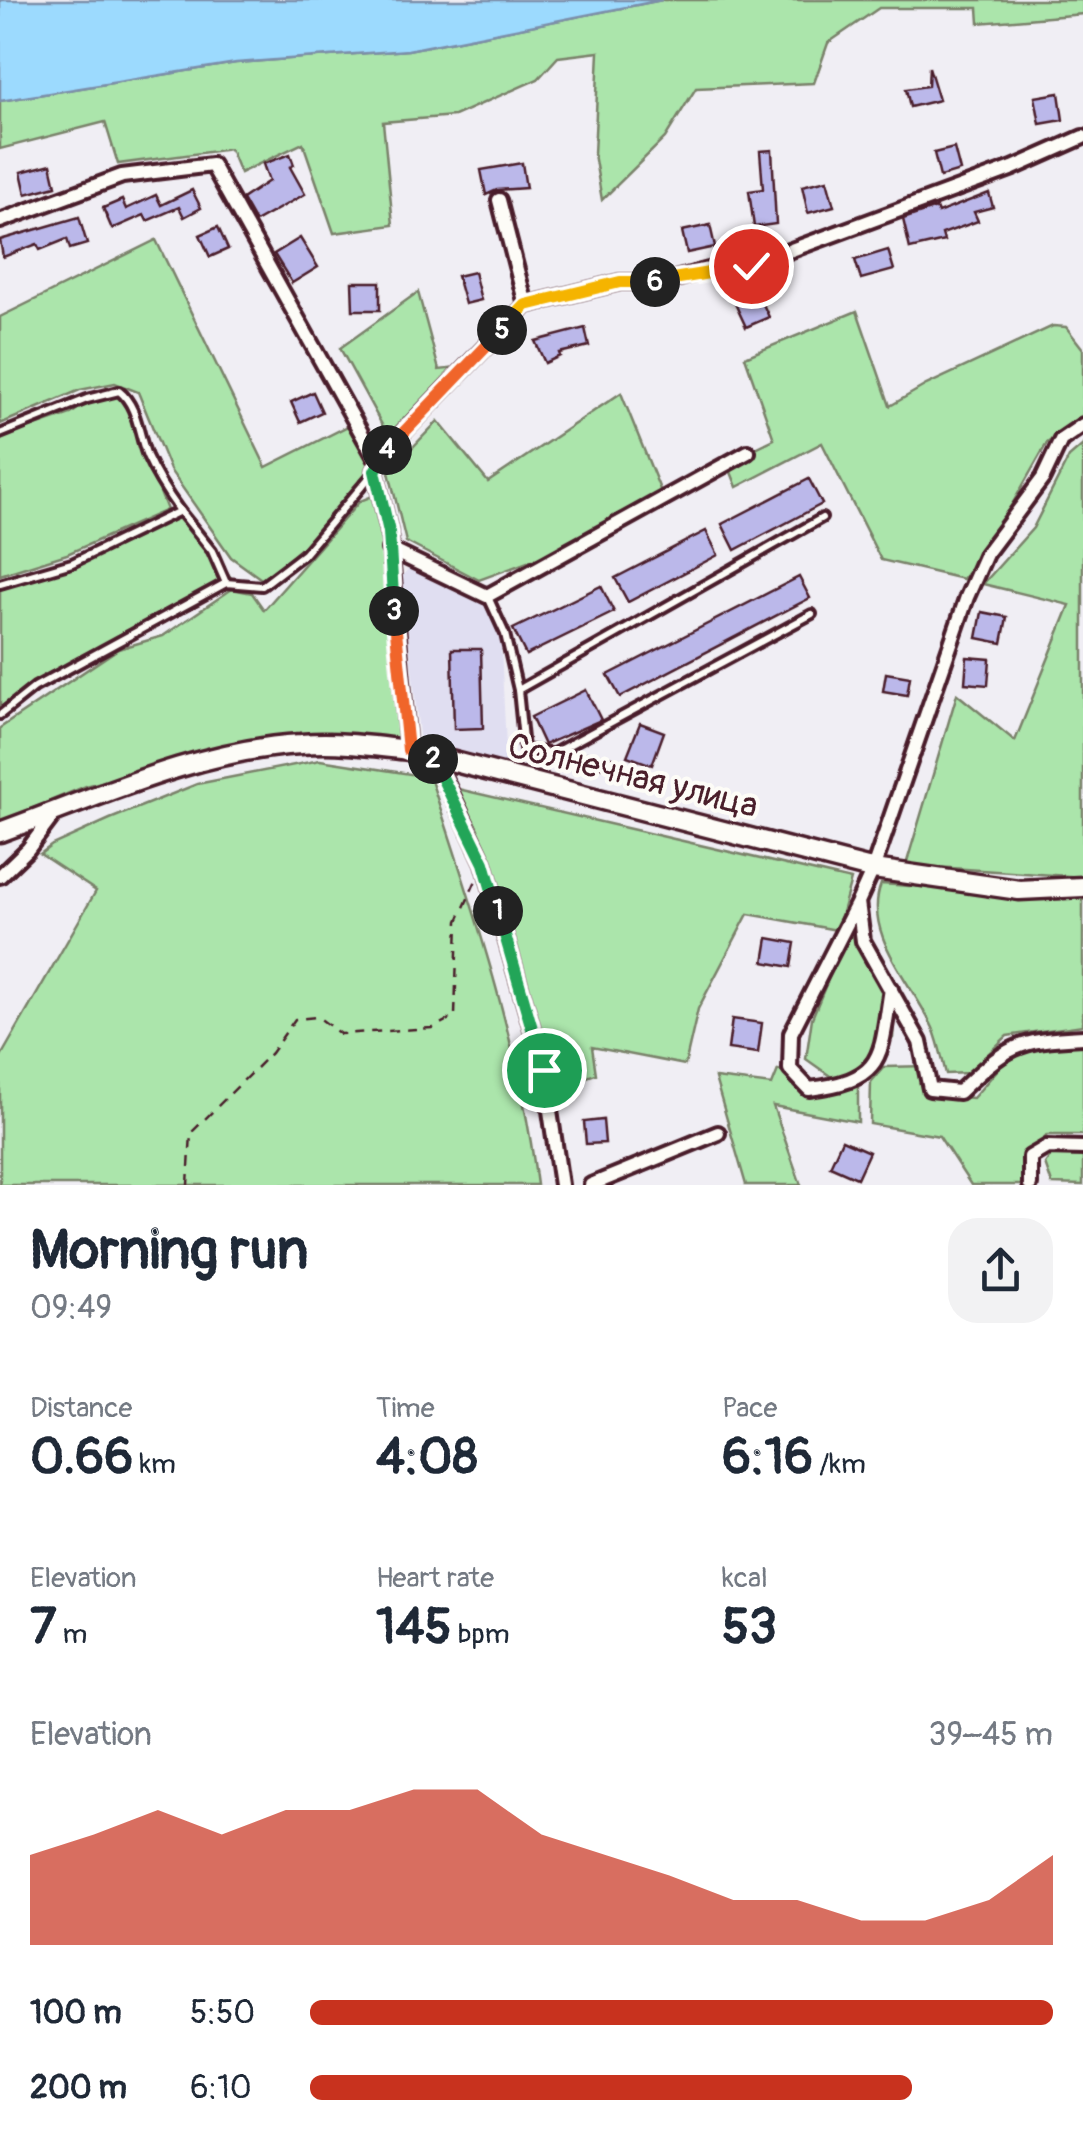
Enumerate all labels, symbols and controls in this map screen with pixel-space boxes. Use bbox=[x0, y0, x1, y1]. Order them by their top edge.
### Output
pin bbox=[709, 224, 794, 309]
icon: check bbox=[724, 239, 779, 294]
pin: 6 bbox=[630, 257, 680, 307]
text: 6 bbox=[647, 264, 663, 299]
pin: 5 bbox=[477, 305, 527, 355]
text: 5 bbox=[494, 312, 510, 347]
pin: 4 bbox=[362, 425, 412, 475]
text: 4 bbox=[379, 432, 395, 467]
pin: 3 bbox=[369, 586, 419, 636]
text: 3 bbox=[386, 593, 402, 628]
street label: Солнечная улица bbox=[503, 724, 763, 828]
pin: 2 bbox=[408, 734, 458, 784]
text: 2 bbox=[425, 741, 441, 776]
pin: 1 bbox=[473, 886, 523, 936]
text: 1 bbox=[493, 893, 503, 928]
pin bbox=[502, 1028, 587, 1113]
icon: arrive bbox=[517, 1043, 572, 1098]
text: Morning run bbox=[30, 1216, 308, 1285]
button: share bbox=[948, 1218, 1053, 1323]
text: 09:49 bbox=[30, 1288, 112, 1328]
text: Distance bbox=[30, 1391, 132, 1426]
text: Time bbox=[376, 1391, 435, 1426]
text: Pace bbox=[722, 1391, 777, 1426]
text: 0.66 bbox=[30, 1426, 133, 1489]
text: 4:08 bbox=[376, 1426, 478, 1489]
text: 6:16 bbox=[722, 1426, 813, 1489]
text: km bbox=[133, 1447, 176, 1482]
text: /km bbox=[813, 1447, 866, 1482]
text: Elevation bbox=[30, 1561, 137, 1596]
text: Heart rate bbox=[376, 1561, 494, 1596]
text: kcal bbox=[722, 1561, 768, 1596]
text: 7 bbox=[30, 1596, 56, 1659]
text: 145 bbox=[376, 1596, 452, 1659]
text: 53 bbox=[722, 1596, 777, 1659]
text: m bbox=[56, 1617, 87, 1652]
text: bpm bbox=[452, 1617, 510, 1652]
text: Elevation bbox=[30, 1715, 152, 1755]
text: 39–45 m bbox=[929, 1715, 1053, 1755]
text: 100 m bbox=[30, 1993, 122, 2033]
text: 5:50 bbox=[190, 1993, 255, 2033]
text: 200 m bbox=[30, 2068, 127, 2108]
text: 6:10 bbox=[190, 2068, 252, 2108]

